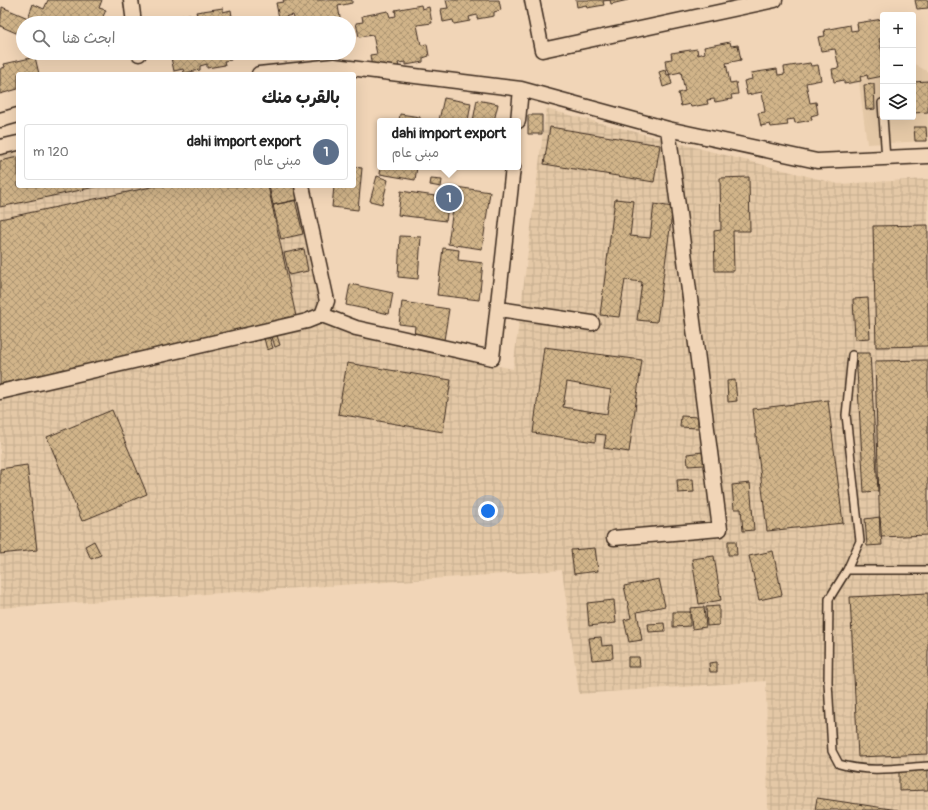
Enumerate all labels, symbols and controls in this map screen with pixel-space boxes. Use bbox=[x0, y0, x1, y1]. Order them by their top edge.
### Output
map controls bbox=[880, 12, 916, 120]
button: + bbox=[880, 12, 916, 48]
search box bbox=[16, 16, 356, 60]
icon: search bbox=[30, 27, 52, 49]
text: ابحث هنا bbox=[62, 29, 115, 48]
button: − bbox=[880, 48, 916, 84]
button: layers bbox=[880, 84, 916, 120]
text: بالقرب منك bbox=[262, 87, 340, 108]
popup bbox=[377, 118, 521, 170]
text: dahi import export bbox=[392, 124, 506, 143]
text: dahi import export bbox=[187, 132, 301, 151]
text: 120 m bbox=[33, 144, 69, 160]
text: 1 bbox=[323, 144, 329, 160]
text: مبنى عام bbox=[392, 145, 439, 161]
text: مبنى عام bbox=[254, 153, 301, 169]
pin: 1 bbox=[436, 183, 462, 213]
your location bbox=[478, 501, 498, 521]

